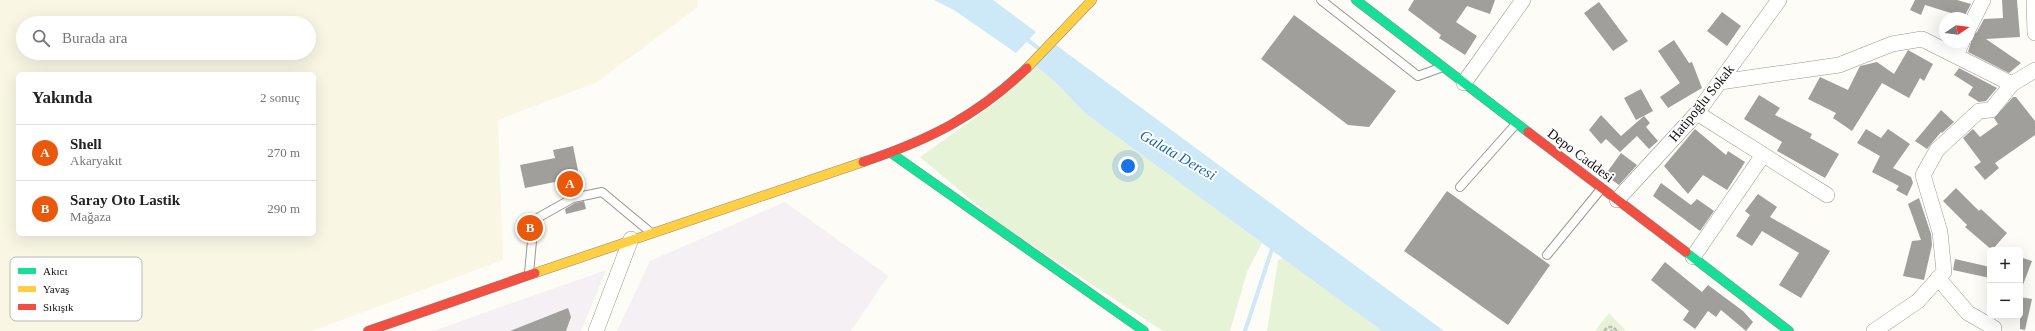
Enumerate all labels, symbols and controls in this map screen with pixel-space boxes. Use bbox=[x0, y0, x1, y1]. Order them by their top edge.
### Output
north arrow bbox=[1939, 12, 1975, 48]
search box bbox=[16, 16, 316, 60]
icon: search bbox=[30, 27, 52, 49]
text: Burada ara bbox=[62, 30, 127, 46]
street label: Hatipoğlu Sokak bbox=[1666, 62, 1737, 145]
text: Yakında bbox=[32, 88, 92, 107]
text: 2 sonuç bbox=[260, 90, 300, 105]
street label: Depo Caddesi bbox=[1545, 126, 1617, 185]
water label: Galata Deresi bbox=[1137, 127, 1219, 183]
text: Shell bbox=[70, 136, 102, 152]
text: A bbox=[40, 145, 50, 160]
text: 270 m bbox=[267, 145, 300, 160]
text: Akaryakıt bbox=[70, 153, 122, 168]
your location bbox=[1118, 156, 1138, 176]
pin: A bbox=[557, 169, 583, 199]
text: Saray Oto Lastik bbox=[70, 192, 180, 208]
text: B bbox=[41, 201, 49, 216]
text: 290 m bbox=[267, 201, 300, 216]
text: Mağaza bbox=[70, 209, 111, 224]
pin: B bbox=[517, 213, 543, 243]
map controls bbox=[1987, 247, 2023, 319]
button: + bbox=[1987, 247, 2023, 283]
legend bbox=[10, 257, 142, 321]
text: Akıcı bbox=[43, 265, 67, 277]
text: Yavaş bbox=[43, 283, 69, 295]
button: − bbox=[1987, 283, 2023, 319]
text: Sıkışık bbox=[43, 301, 74, 313]

